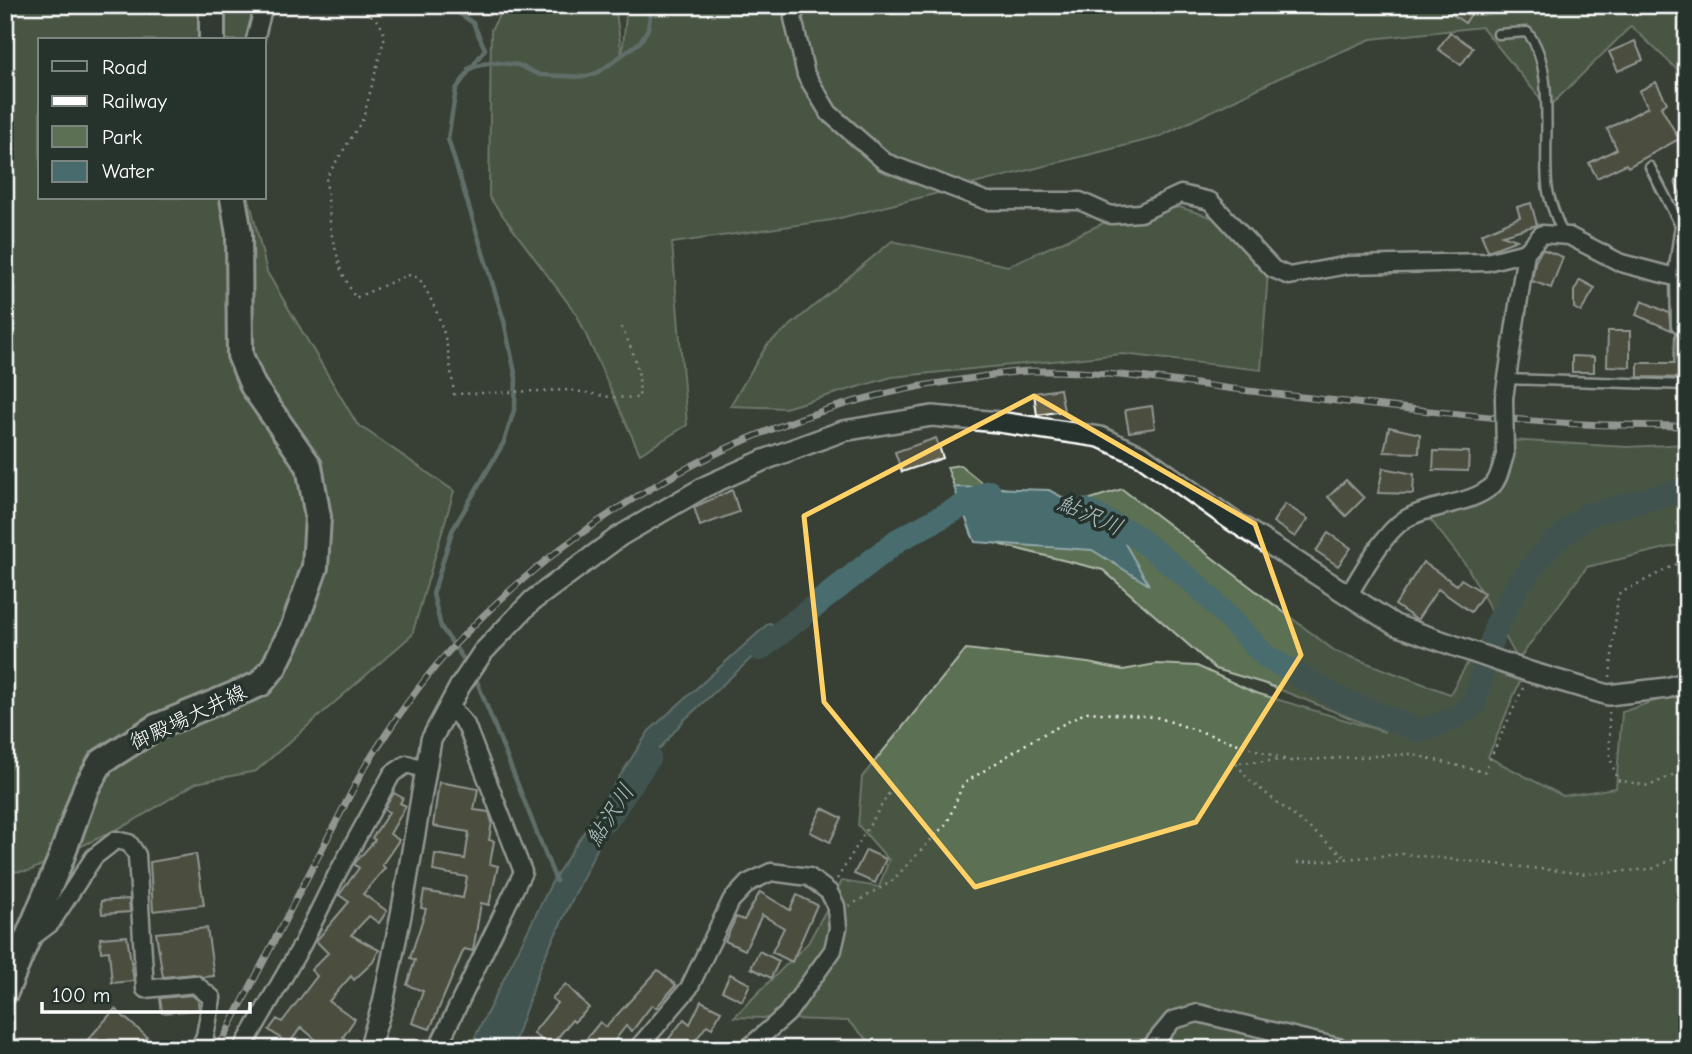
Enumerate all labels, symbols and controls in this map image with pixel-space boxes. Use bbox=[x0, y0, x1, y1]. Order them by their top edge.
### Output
legend bbox=[38, 38, 266, 200]
text: Road bbox=[102, 55, 147, 79]
text: Railway bbox=[102, 89, 167, 113]
text: Park bbox=[102, 125, 142, 149]
text: Water bbox=[102, 159, 155, 183]
water label: 鮎沢川 bbox=[1053, 489, 1127, 541]
street label: 御殿場大井線 bbox=[126, 679, 250, 755]
water label: 鮎沢川 bbox=[580, 779, 640, 851]
scale bar bbox=[42, 970, 250, 1014]
text: 100 m bbox=[52, 983, 110, 1007]

